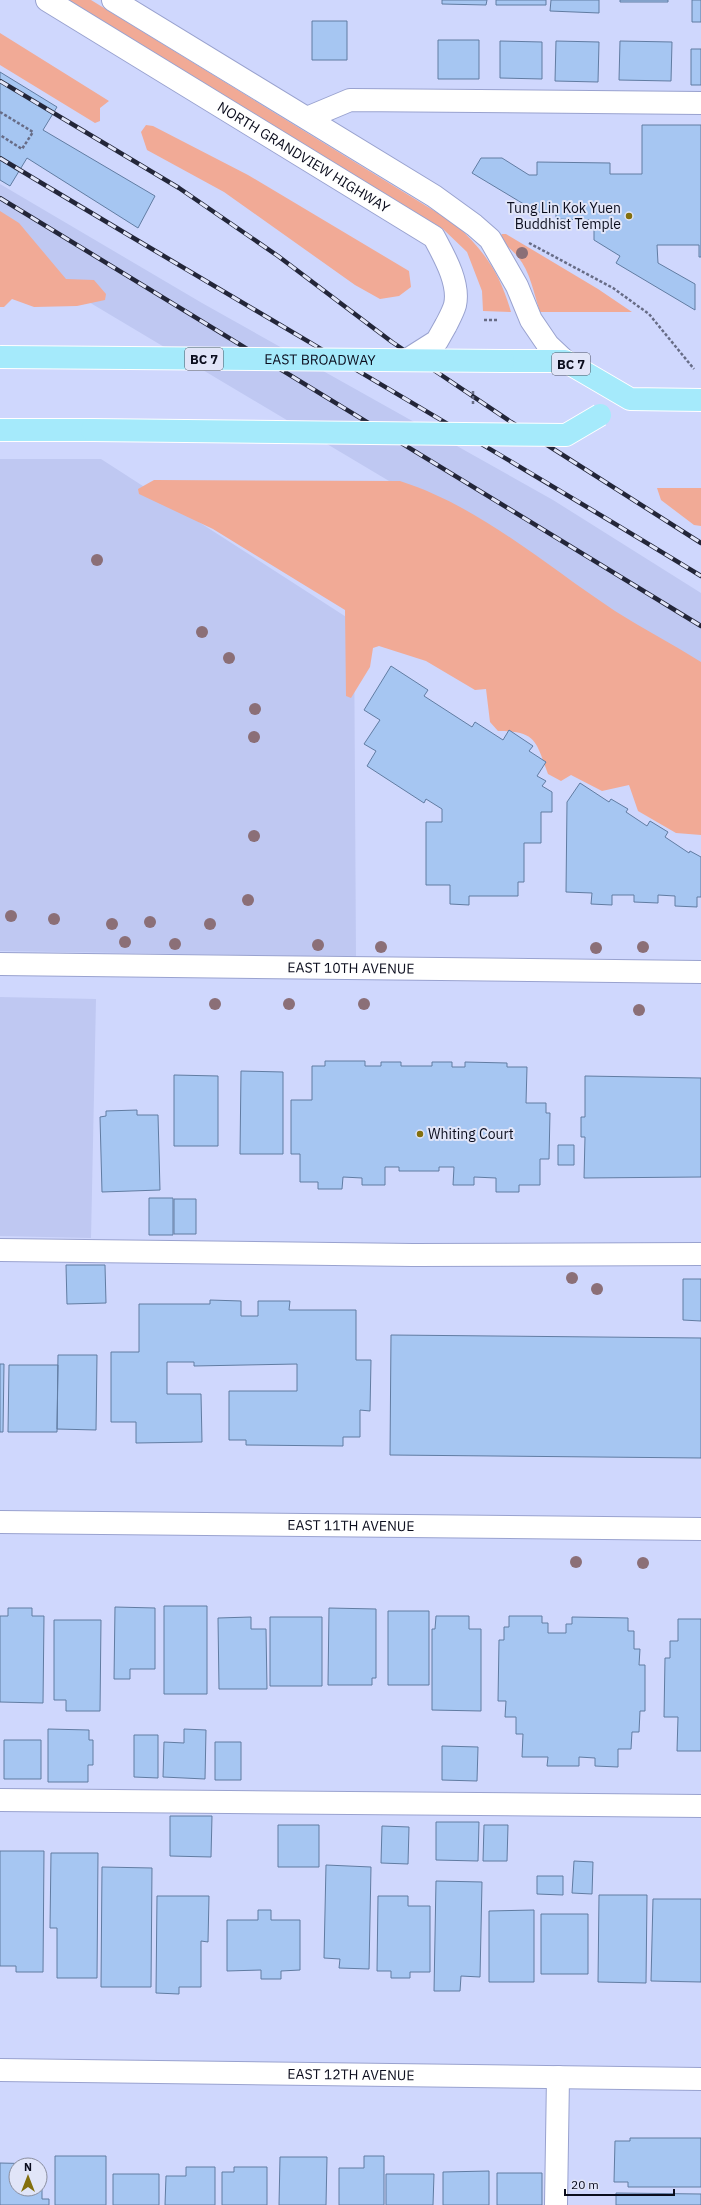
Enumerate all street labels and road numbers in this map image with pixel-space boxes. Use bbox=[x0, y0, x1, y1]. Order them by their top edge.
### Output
street label: NORTH GRANDVIEW HIGHWAY bbox=[214, 98, 394, 217]
road number: BC 7 bbox=[185, 348, 223, 370]
street label: EAST BROADWAY bbox=[264, 350, 376, 369]
road number: BC 7 bbox=[552, 353, 590, 375]
street label: EAST 10TH AVENUE bbox=[287, 958, 415, 978]
street label: EAST 11TH AVENUE bbox=[287, 1516, 415, 1535]
street label: EAST 12TH AVENUE bbox=[287, 2065, 415, 2084]

